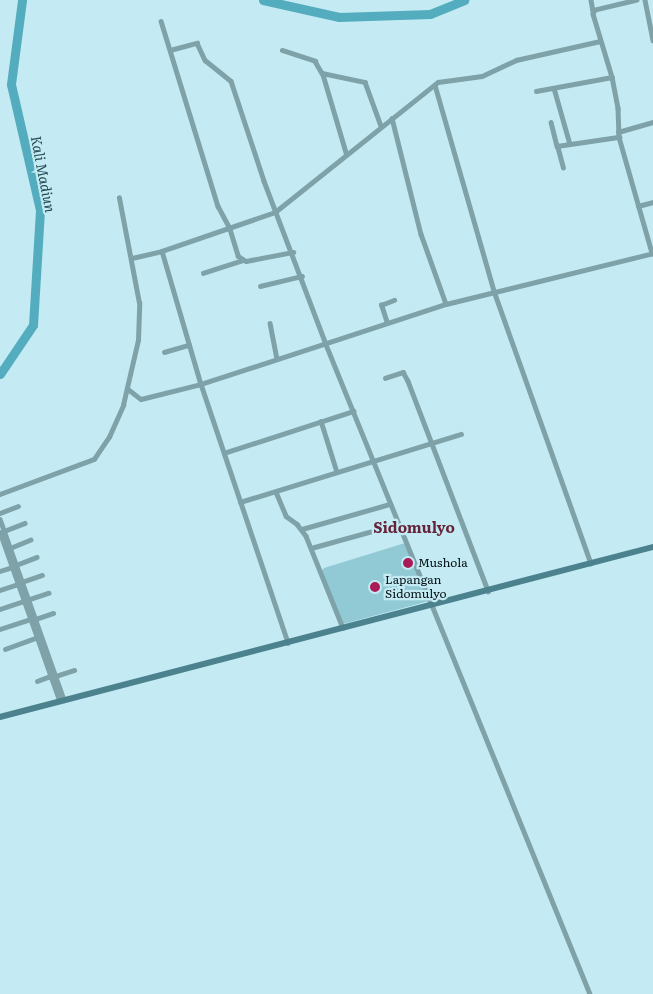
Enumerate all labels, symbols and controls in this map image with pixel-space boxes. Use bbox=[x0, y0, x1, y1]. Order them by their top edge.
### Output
water label: Kali Madiun bbox=[28, 134, 60, 214]
district label: Sidomulyo bbox=[373, 518, 455, 536]
place label: Mushola bbox=[418, 556, 468, 570]
marker: Mushola bbox=[402, 557, 414, 569]
place label: Lapangan Sidomulyo bbox=[385, 573, 447, 601]
marker: Lapangan Sidomulyo bbox=[369, 581, 381, 593]

